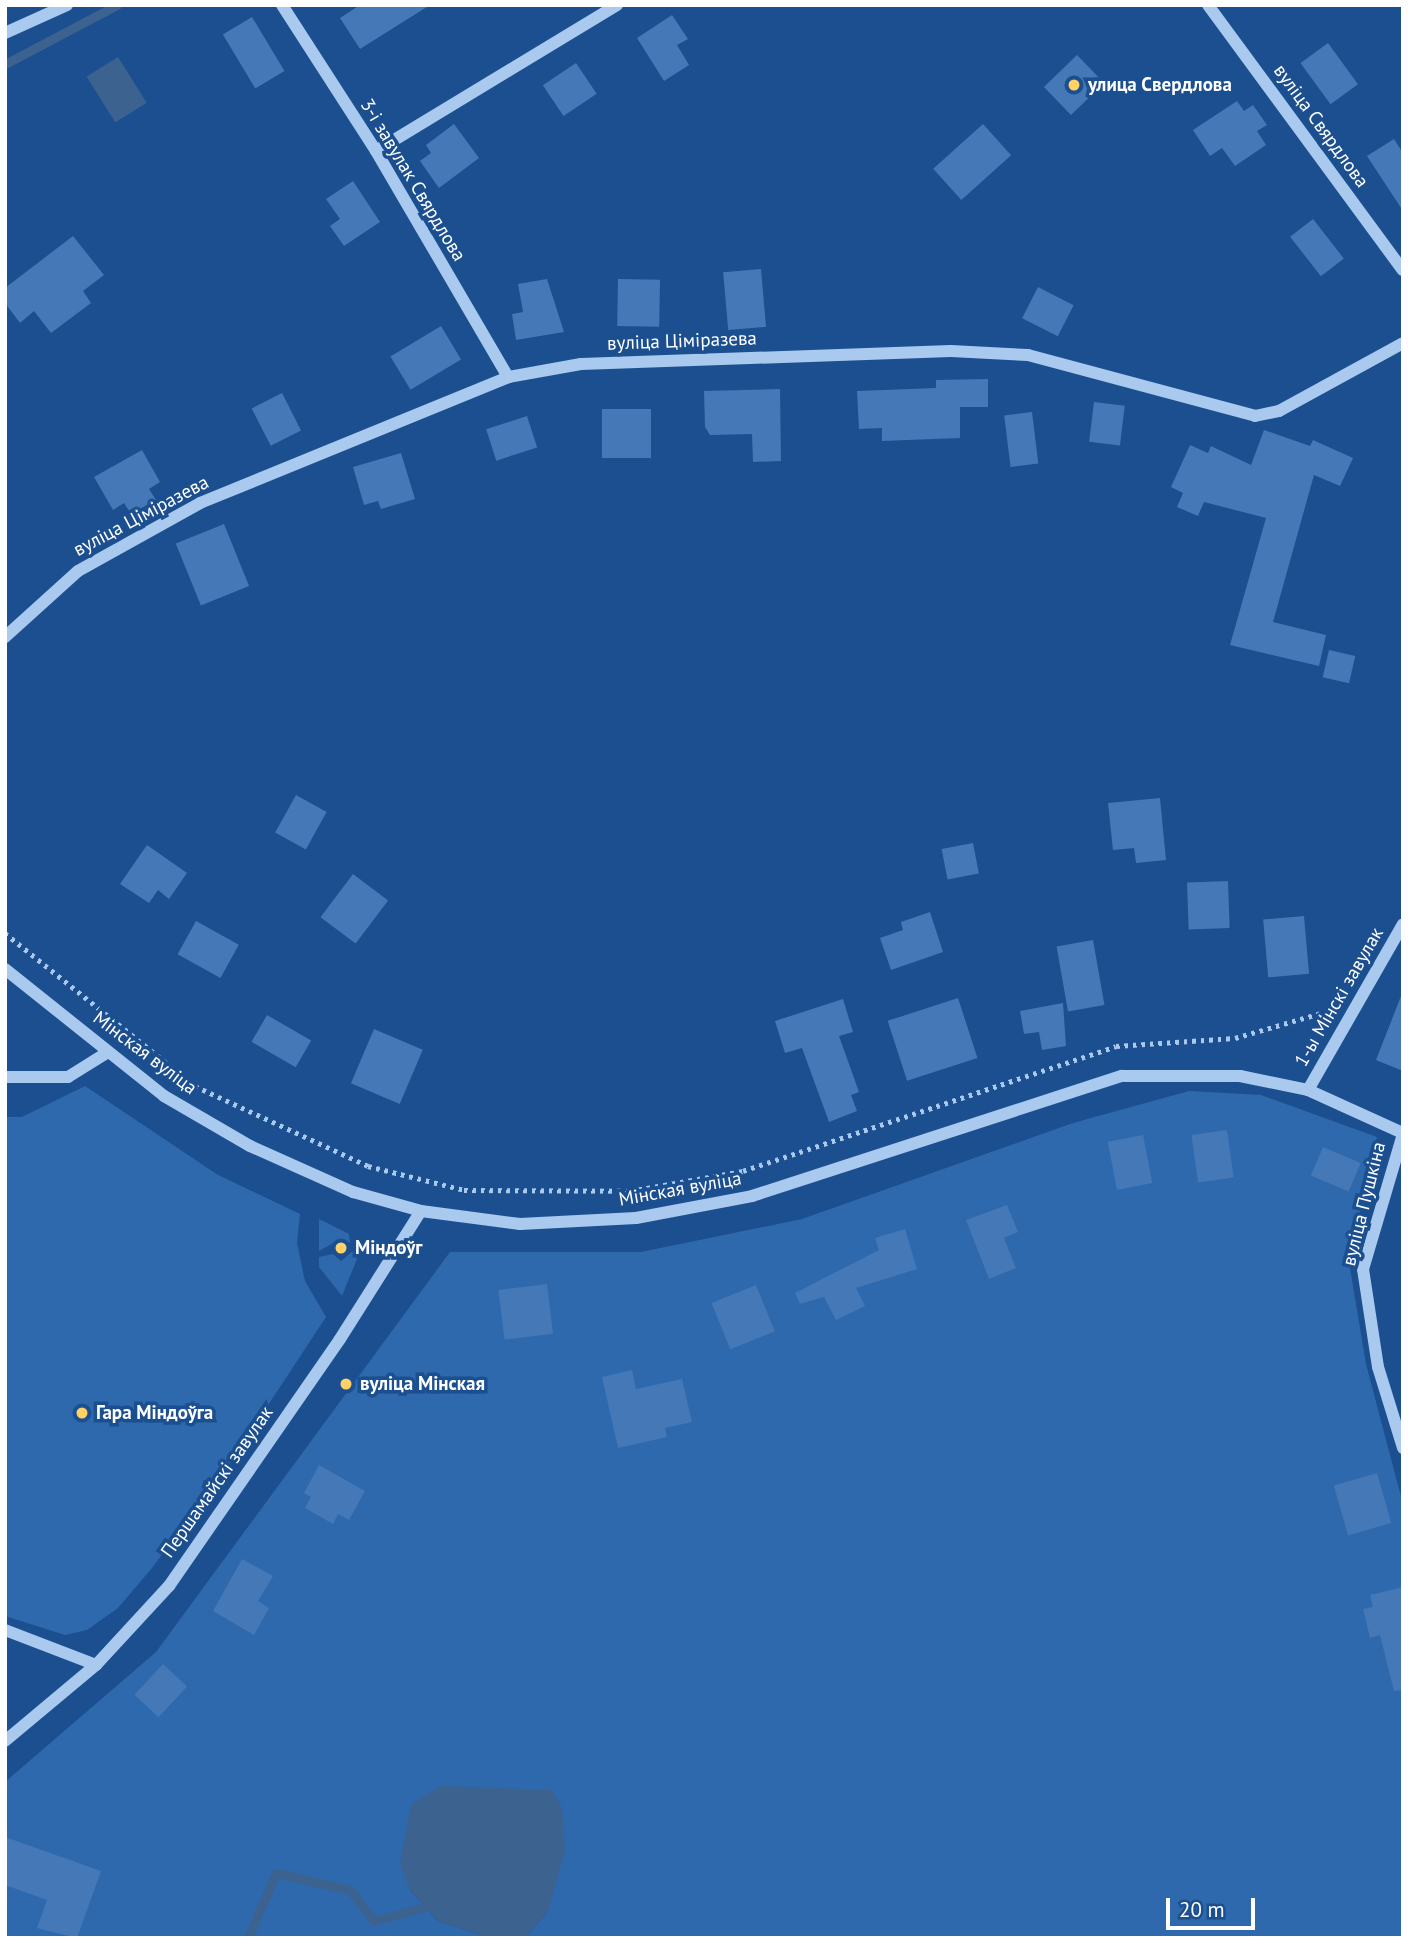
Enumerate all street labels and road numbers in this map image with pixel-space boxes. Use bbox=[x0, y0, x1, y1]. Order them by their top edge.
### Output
street label: вуліца Свярдлова bbox=[1269, 60, 1373, 192]
street label: 3-і завулак Свярдлова bbox=[355, 95, 471, 265]
street label: вуліца Ціміразева bbox=[607, 327, 757, 355]
street label: вуліца Ціміразева bbox=[70, 471, 212, 561]
street label: 1-ы Мінскі завулак bbox=[1290, 923, 1388, 1071]
street label: Мінская вуліца bbox=[89, 1007, 201, 1099]
street label: вуліца Пушкіна bbox=[1338, 1140, 1390, 1268]
street label: Мінская вуліца bbox=[617, 1167, 743, 1211]
street label: Першамайскі завулак bbox=[156, 1402, 278, 1562]

